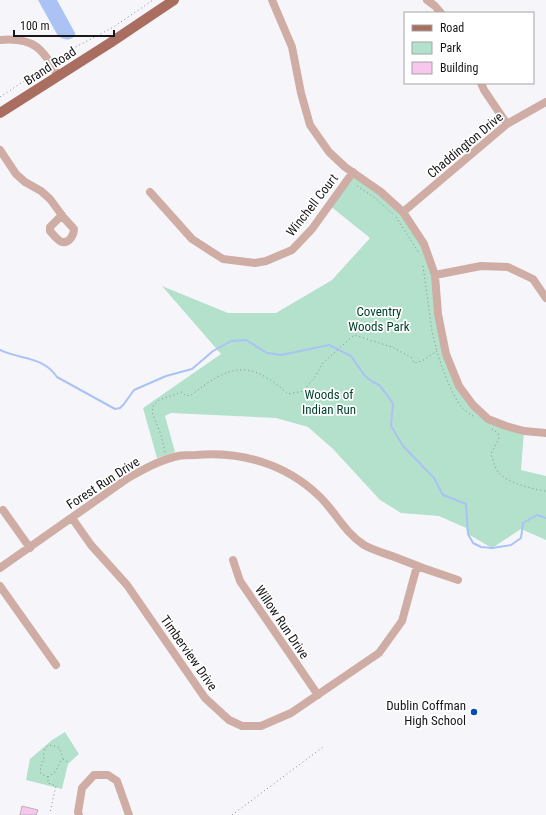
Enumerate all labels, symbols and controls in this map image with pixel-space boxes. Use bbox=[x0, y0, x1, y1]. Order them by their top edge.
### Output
scale bar bbox=[14, 12, 114, 38]
legend bbox=[404, 12, 534, 84]
text: 100 m bbox=[20, 19, 50, 33]
text: Road bbox=[440, 21, 464, 35]
text: Park bbox=[440, 41, 462, 55]
street label: Brand Road bbox=[21, 44, 79, 88]
text: Building bbox=[440, 61, 478, 75]
street label: Chaddington Drive bbox=[424, 109, 506, 181]
street label: Winchell Court bbox=[283, 171, 341, 239]
park label: Coventry Woods Park bbox=[348, 304, 410, 334]
park label: Woods of Indian Run bbox=[302, 387, 356, 417]
street label: Forest Run Drive bbox=[64, 454, 142, 512]
street label: Willow Run Drive bbox=[252, 582, 312, 662]
street label: Timberview Drive bbox=[158, 613, 220, 693]
place label: Dublin Coffman High School bbox=[386, 698, 466, 728]
marker: Dublin Coffman High School bbox=[469, 707, 479, 717]

